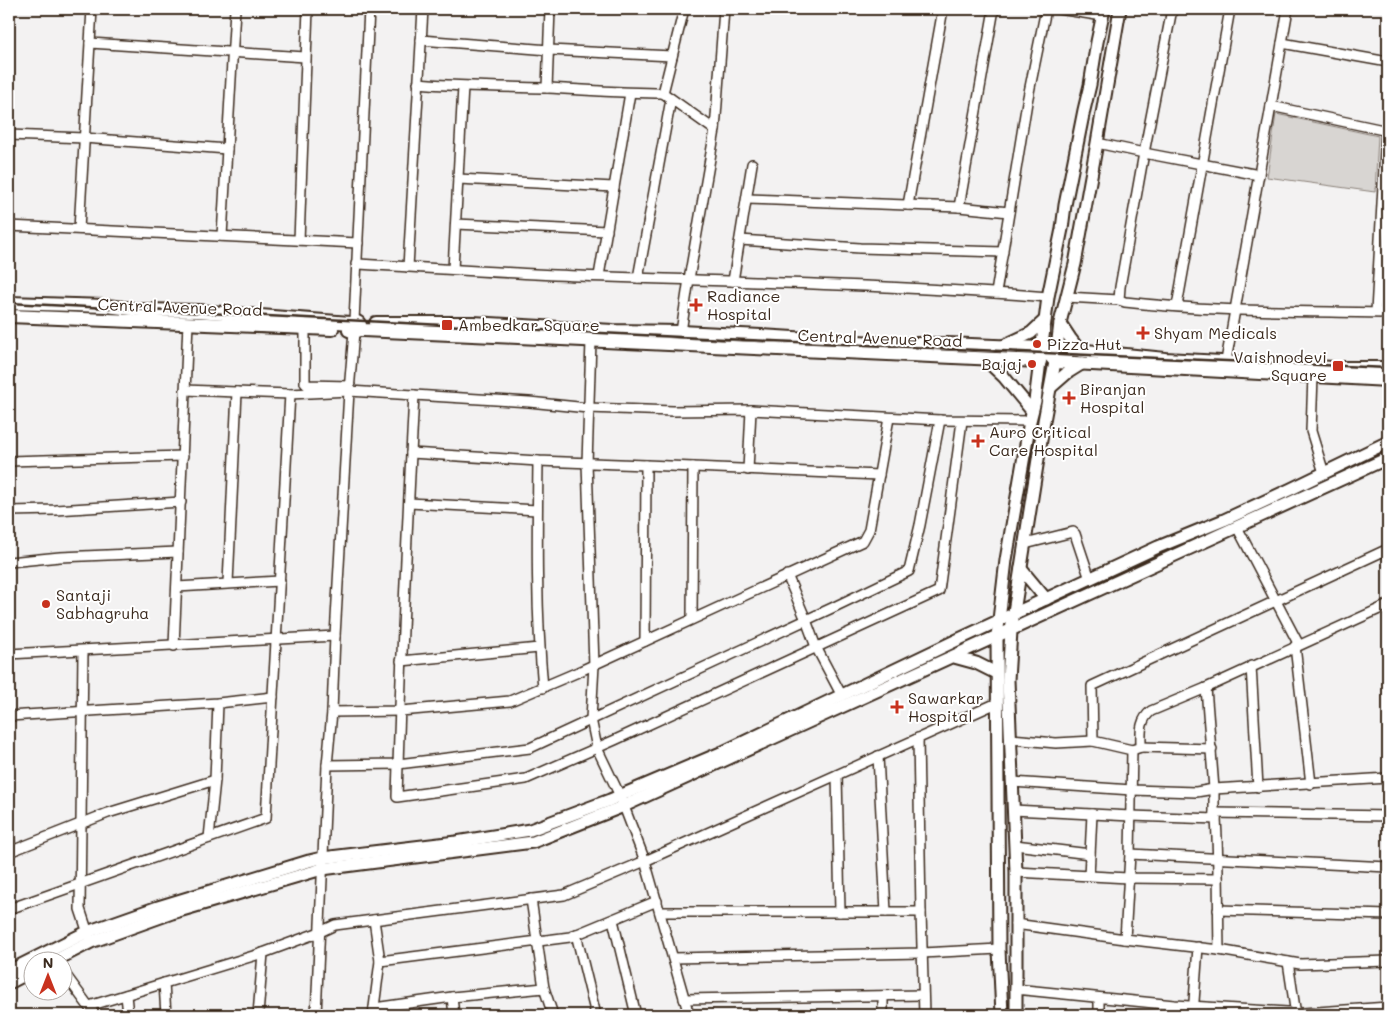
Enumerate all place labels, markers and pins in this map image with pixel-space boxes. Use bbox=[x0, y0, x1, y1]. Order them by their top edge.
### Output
place label: Radiance Hospital bbox=[707, 285, 780, 324]
marker: Radiance Hospital bbox=[689, 298, 703, 312]
place label: Ambedkar Square bbox=[458, 314, 600, 335]
marker: Ambedkar Square bbox=[440, 318, 454, 332]
place label: Shyam Medicals bbox=[1154, 322, 1277, 343]
marker: Shyam Medicals bbox=[1136, 326, 1150, 340]
place label: Pizza Hut bbox=[1047, 333, 1122, 354]
marker: Pizza Hut bbox=[1031, 338, 1043, 350]
place label: Vaishnodevi Square bbox=[1233, 346, 1327, 385]
place label: Bajaj bbox=[981, 353, 1022, 374]
marker: Bajaj bbox=[1026, 358, 1038, 370]
marker: Vaishnodevi Square bbox=[1331, 359, 1345, 373]
place label: Biranjan Hospital bbox=[1080, 378, 1146, 417]
marker: Biranjan Hospital bbox=[1062, 391, 1076, 405]
place label: Auro Critical Care Hospital bbox=[989, 421, 1098, 460]
marker: Auro Critical Care Hospital bbox=[971, 434, 985, 448]
place label: Santaji Sabhagruha bbox=[56, 584, 149, 623]
marker: Santaji Sabhagruha bbox=[40, 598, 52, 610]
place label: Sawarkar Hospital bbox=[908, 687, 984, 726]
marker: Sawarkar Hospital bbox=[890, 700, 904, 714]

